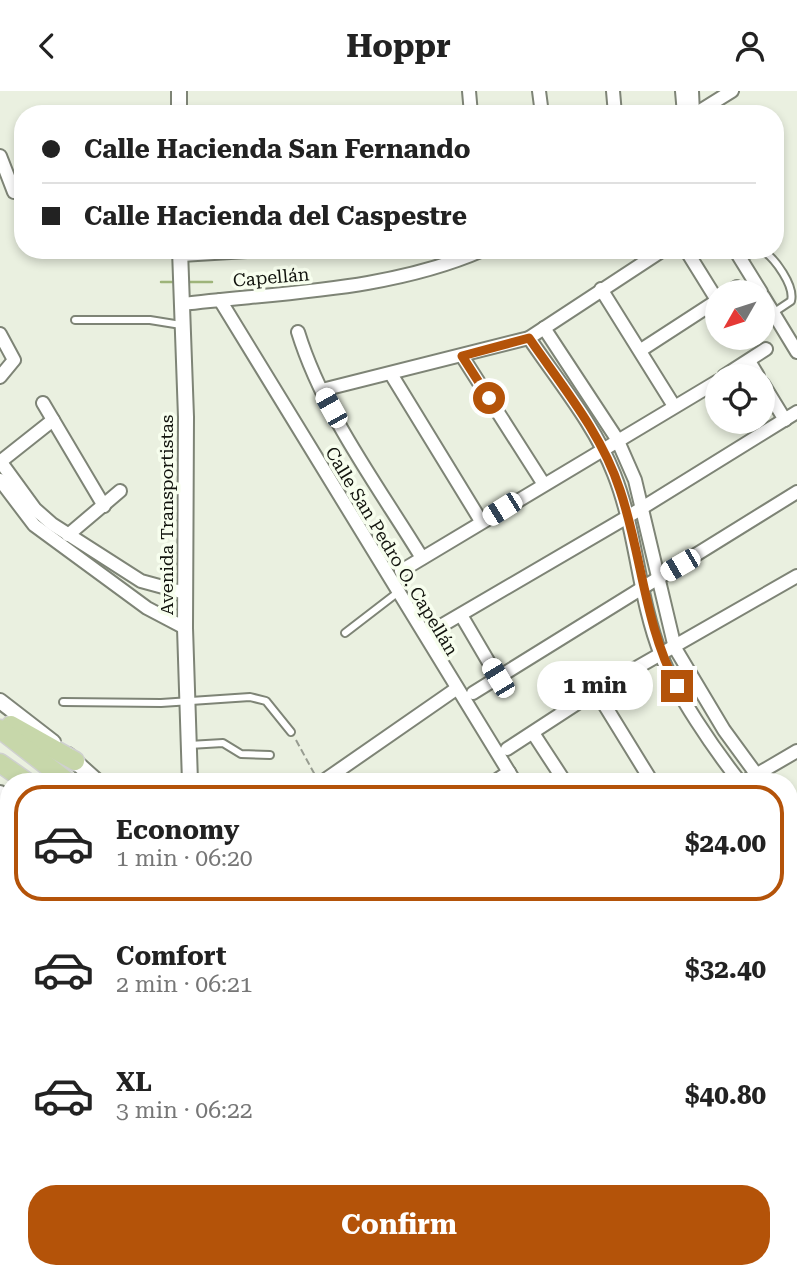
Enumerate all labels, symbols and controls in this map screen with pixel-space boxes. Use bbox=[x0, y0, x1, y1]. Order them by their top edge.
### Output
icon: back bbox=[28, 27, 66, 65]
text: Hoppr bbox=[346, 27, 451, 65]
icon: person bbox=[731, 27, 769, 65]
text: Calle Hacienda San Fernando bbox=[84, 134, 470, 164]
text: Calle Hacienda del Caspestre bbox=[84, 201, 467, 231]
street label: Capellán bbox=[232, 263, 310, 291]
north arrow bbox=[705, 280, 775, 350]
map controls bbox=[705, 280, 775, 434]
button: locate bbox=[705, 364, 775, 434]
route start bbox=[473, 382, 505, 414]
car bbox=[312, 385, 351, 431]
street label: Avenida Transportistas bbox=[156, 415, 177, 615]
street label: Calle San Pedro O. Capellán bbox=[321, 443, 463, 660]
car bbox=[479, 489, 526, 529]
car bbox=[657, 545, 704, 585]
car bbox=[479, 655, 518, 701]
callout: 1 min bbox=[537, 661, 652, 711]
route end bbox=[661, 670, 693, 702]
text: 1 min bbox=[563, 672, 627, 699]
icon: car bbox=[32, 812, 95, 875]
text: Economy bbox=[116, 815, 239, 845]
text: $24.00 bbox=[685, 828, 766, 858]
text: 1 min · 06:20 bbox=[116, 845, 253, 872]
icon: car bbox=[32, 938, 95, 1001]
text: Comfort bbox=[116, 941, 226, 971]
text: $32.40 bbox=[685, 954, 766, 984]
text: 2 min · 06:21 bbox=[116, 971, 253, 998]
icon: car bbox=[32, 1064, 95, 1127]
text: XL bbox=[116, 1067, 152, 1097]
text: $40.80 bbox=[685, 1080, 766, 1110]
text: 3 min · 06:22 bbox=[116, 1097, 253, 1124]
button: Confirm bbox=[28, 1185, 770, 1265]

